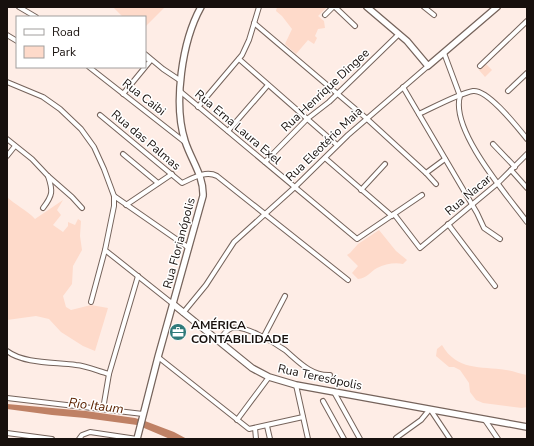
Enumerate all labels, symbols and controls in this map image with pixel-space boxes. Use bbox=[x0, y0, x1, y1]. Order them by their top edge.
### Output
legend bbox=[16, 16, 146, 68]
text: Road bbox=[52, 24, 80, 40]
text: Park bbox=[52, 44, 77, 60]
street label: Rua Henrique Dingee bbox=[277, 45, 373, 135]
street label: Rua Caibi bbox=[119, 75, 169, 119]
street label: Rua Erna Laura Exel bbox=[191, 86, 285, 168]
street label: Rua Eleotério Maia bbox=[282, 103, 366, 185]
street label: Rua das Palmas bbox=[108, 106, 184, 174]
street label: Rua Nacar bbox=[442, 171, 495, 219]
street label: Rua Florianópolis bbox=[159, 195, 199, 290]
place label: AMÉRICA CONTABILIDADE bbox=[191, 317, 289, 347]
office icon: AMÉRICA CONTABILIDADE bbox=[168, 322, 188, 342]
street label: Rua Teresópolis bbox=[276, 360, 364, 394]
water label: Rio Itaum bbox=[67, 394, 125, 418]

